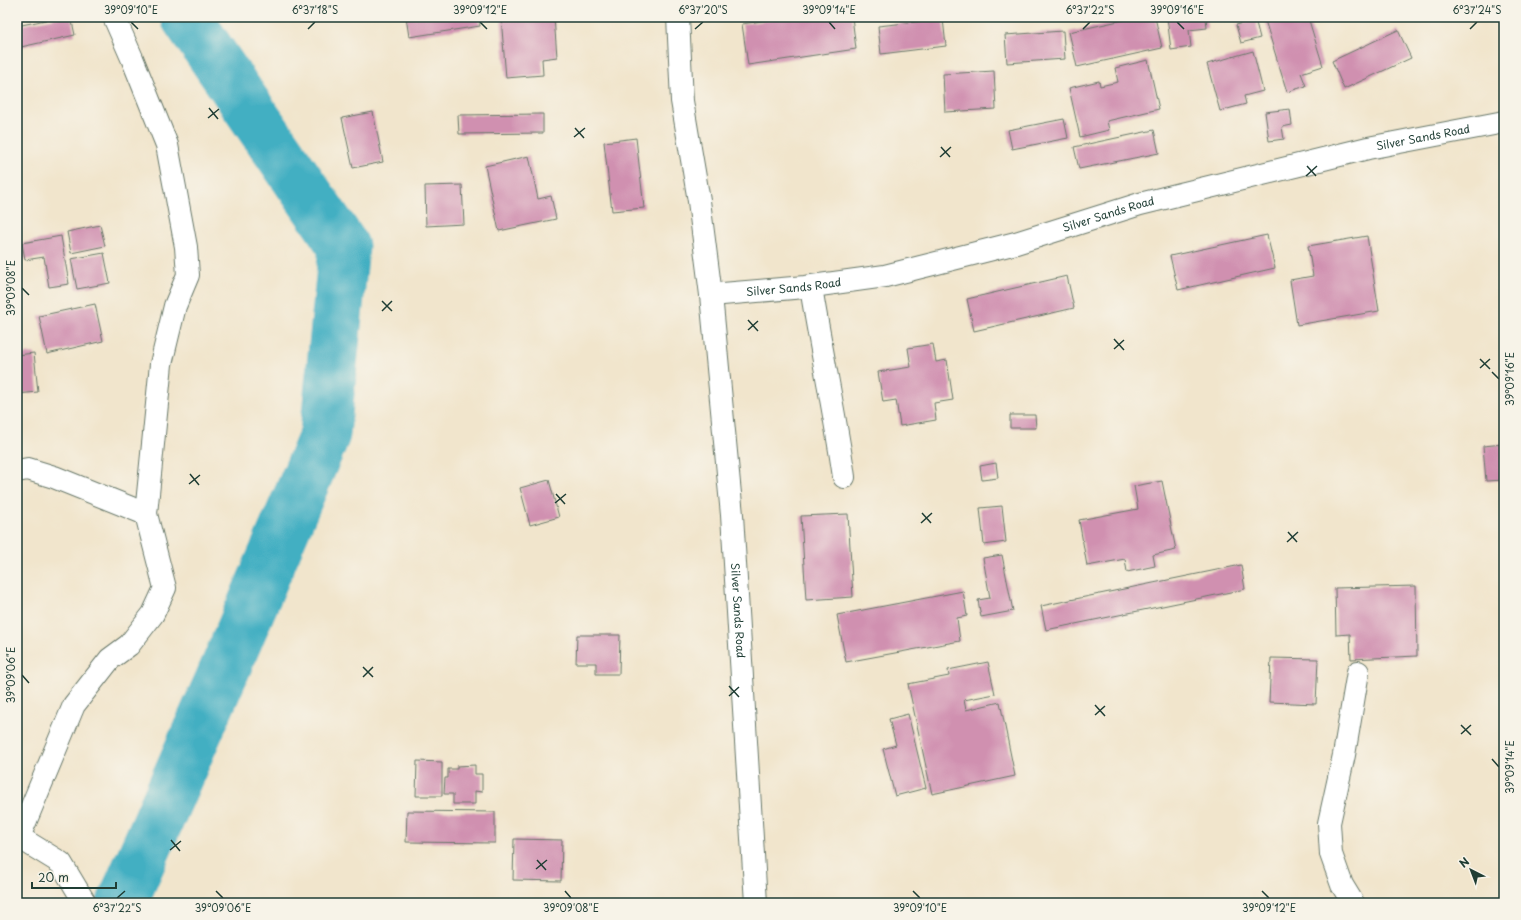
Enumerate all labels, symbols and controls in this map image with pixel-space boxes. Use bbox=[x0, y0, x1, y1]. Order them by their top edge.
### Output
text: 39°09'10"E bbox=[104, 2, 158, 17]
text: 6°37'18"S bbox=[292, 2, 338, 17]
text: 39°09'12"E bbox=[453, 2, 507, 17]
text: 6°37'20"S bbox=[678, 2, 728, 17]
text: 39°09'14"E bbox=[802, 2, 856, 17]
text: 6°37'22"S bbox=[1066, 2, 1114, 17]
text: 39°09'16"E bbox=[1150, 2, 1204, 17]
text: 6°37'24"S bbox=[1453, 2, 1501, 17]
street label: Silver Sands Road bbox=[1374, 120, 1471, 154]
street label: Silver Sands Road bbox=[1060, 192, 1156, 236]
text: 39°09'08"E bbox=[3, 260, 18, 316]
street label: Silver Sands Road bbox=[745, 273, 842, 300]
text: 39°09'16"E bbox=[1502, 352, 1517, 406]
street label: Silver Sands Road bbox=[727, 562, 750, 659]
text: 39°09'06"E bbox=[3, 647, 18, 703]
text: 39°09'14"E bbox=[1502, 740, 1517, 794]
north arrow bbox=[1451, 850, 1491, 890]
text: N bbox=[1455, 853, 1473, 871]
scale bar bbox=[32, 864, 116, 890]
text: 20 m bbox=[38, 868, 69, 886]
text: 6°37'22"S bbox=[93, 900, 141, 915]
text: 39°09'06"E bbox=[195, 900, 251, 915]
text: 39°09'08"E bbox=[543, 900, 599, 915]
text: 39°09'10"E bbox=[893, 900, 947, 915]
text: 39°09'12"E bbox=[1242, 900, 1296, 915]

